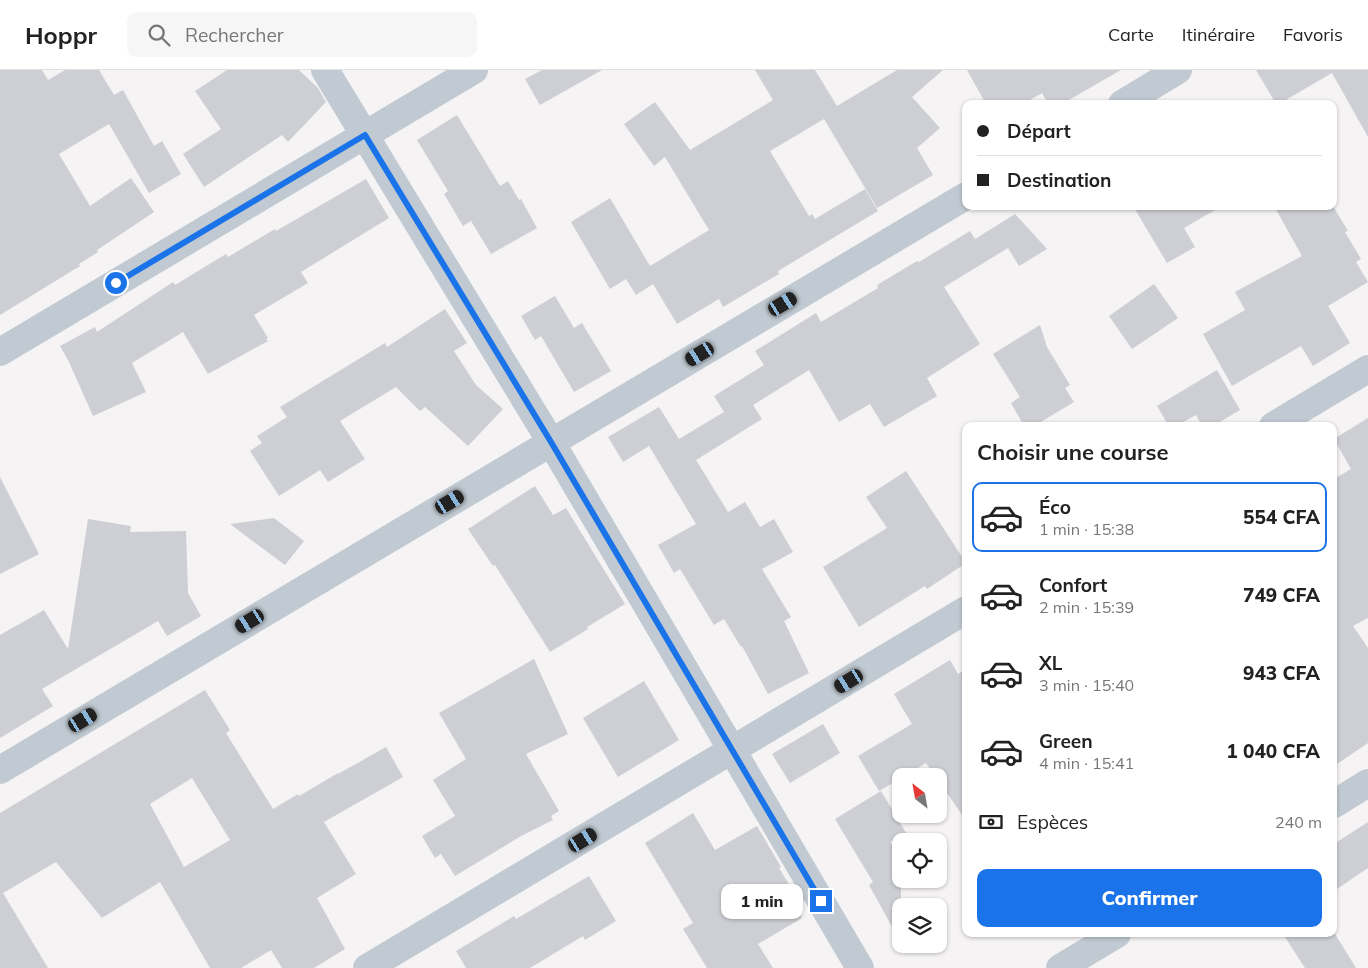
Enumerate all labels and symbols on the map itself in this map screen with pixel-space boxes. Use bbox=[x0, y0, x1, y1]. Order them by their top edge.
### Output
route start bbox=[105, 272, 127, 294]
car bbox=[766, 290, 799, 318]
car bbox=[683, 340, 716, 368]
car bbox=[433, 488, 466, 516]
car bbox=[233, 607, 266, 635]
car bbox=[832, 667, 865, 695]
car bbox=[66, 706, 99, 734]
north arrow bbox=[892, 768, 948, 822]
car bbox=[566, 826, 599, 854]
callout: 1 min bbox=[721, 884, 804, 918]
route end bbox=[810, 890, 832, 912]

